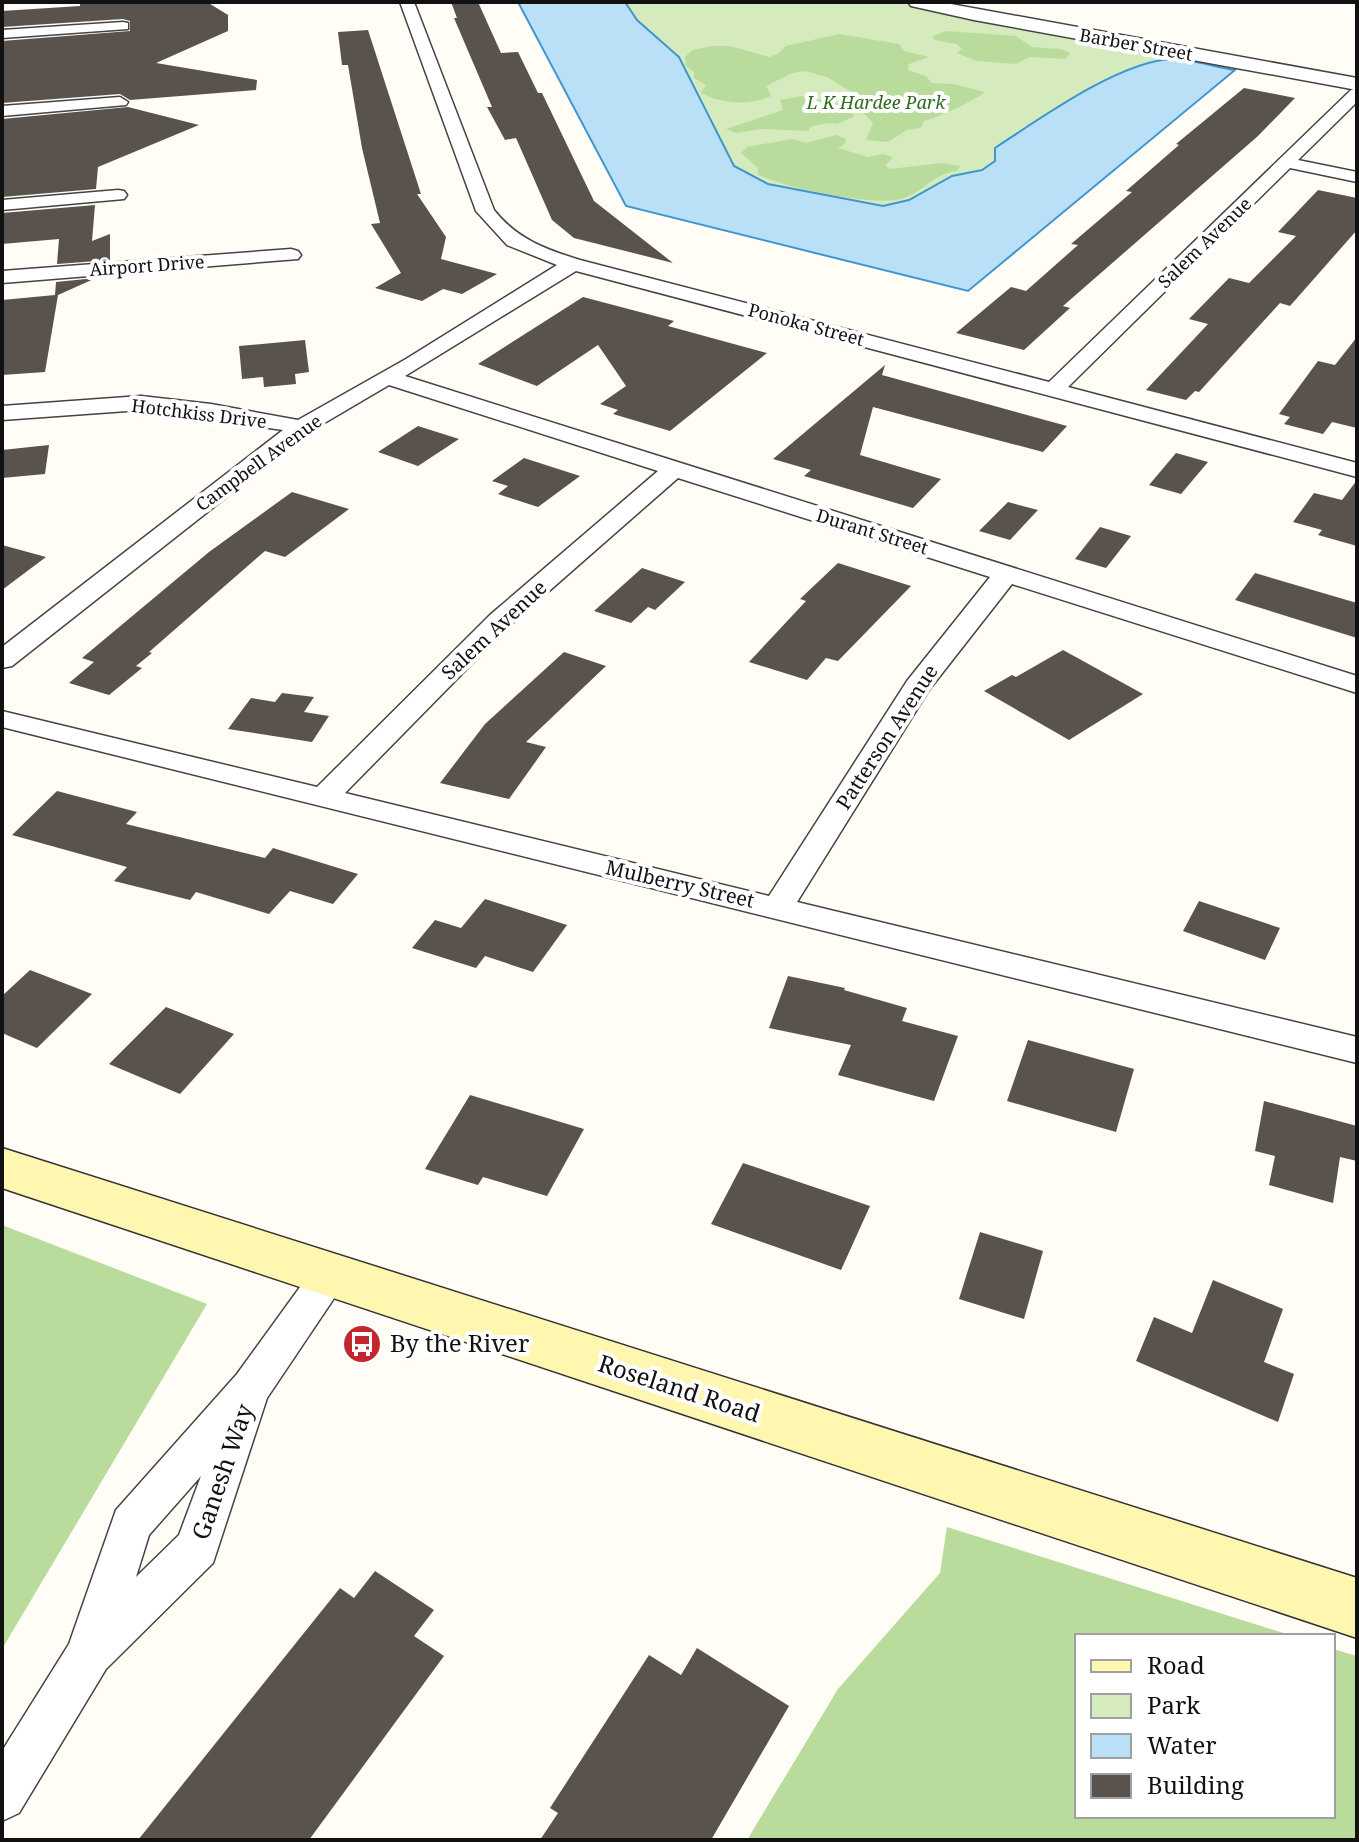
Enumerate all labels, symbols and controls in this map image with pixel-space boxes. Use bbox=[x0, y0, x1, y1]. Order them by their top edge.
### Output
street label: Barber Street bbox=[1078, 22, 1195, 66]
park label: L K Hardee Park bbox=[805, 90, 946, 114]
street label: Salem Avenue bbox=[1152, 192, 1256, 293]
street label: Airport Drive bbox=[89, 249, 205, 281]
street label: Ponoka Street bbox=[746, 297, 867, 351]
street label: Hotchkiss Drive bbox=[130, 393, 268, 433]
street label: Campbell Avenue bbox=[191, 408, 326, 516]
street label: Durant Street bbox=[814, 503, 931, 559]
street label: Salem Avenue bbox=[435, 574, 552, 685]
street label: Patterson Avenue bbox=[830, 659, 944, 814]
street label: Mulberry Street bbox=[603, 853, 757, 914]
bus stop icon: By the River bbox=[341, 1323, 383, 1365]
place label: By the River bbox=[390, 1326, 529, 1359]
street label: Roseland Road bbox=[594, 1346, 765, 1429]
street label: Ganesh Way bbox=[183, 1399, 260, 1544]
legend bbox=[1075, 1634, 1335, 1818]
text: Road bbox=[1147, 1648, 1205, 1681]
text: Park bbox=[1147, 1688, 1201, 1721]
text: Water bbox=[1147, 1728, 1217, 1761]
text: Building bbox=[1147, 1768, 1244, 1801]

